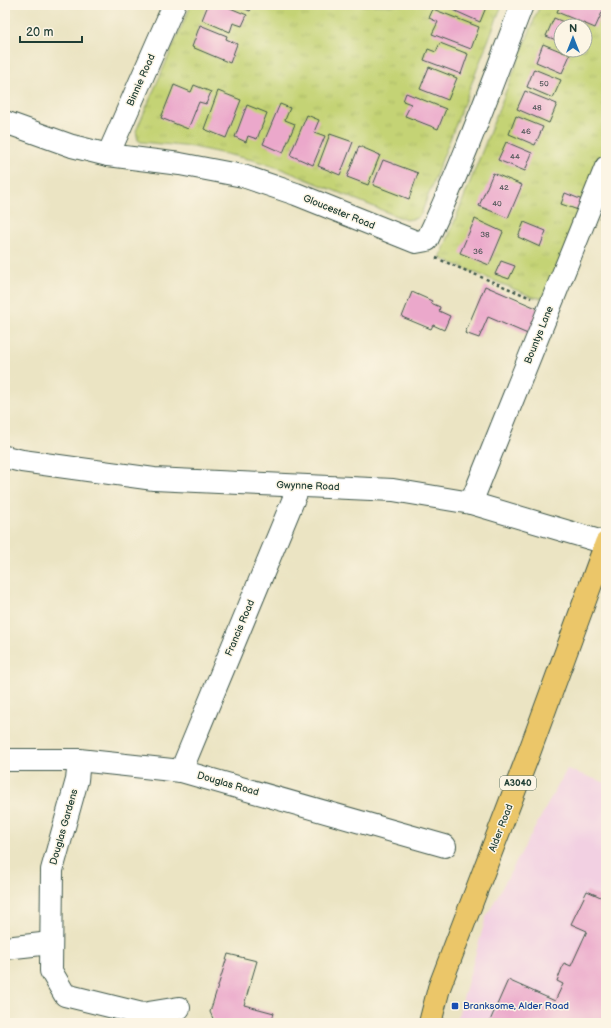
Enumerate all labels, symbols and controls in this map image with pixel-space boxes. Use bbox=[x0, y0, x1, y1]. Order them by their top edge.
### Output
scale bar bbox=[20, 18, 82, 44]
north arrow bbox=[553, 18, 593, 58]
text: N bbox=[569, 22, 577, 35]
text: 20 m bbox=[26, 25, 53, 40]
street label: Binnie Road bbox=[124, 52, 158, 108]
house number: 50 bbox=[539, 79, 549, 88]
house number: 48 bbox=[532, 103, 542, 112]
house number: 46 bbox=[521, 127, 531, 136]
house number: 44 bbox=[510, 152, 520, 161]
house number: 42 bbox=[499, 183, 509, 192]
street label: Gloucester Road bbox=[301, 192, 377, 232]
house number: 40 bbox=[492, 199, 502, 208]
house number: 38 bbox=[480, 230, 490, 239]
house number: 36 bbox=[473, 247, 483, 256]
street label: Bountys Lane bbox=[522, 304, 556, 366]
street label: Gwynne Road bbox=[276, 479, 340, 493]
street label: Francis Road bbox=[223, 598, 257, 658]
street label: Douglas Road bbox=[196, 769, 261, 799]
road number: A3040 bbox=[500, 776, 536, 790]
street label: Douglas Gardens bbox=[47, 788, 81, 866]
street label: Alder Road bbox=[486, 802, 516, 854]
place label: Branksome, Alder Road bbox=[463, 1000, 569, 1012]
marker: Branksome, Alder Road bbox=[450, 1001, 460, 1011]

